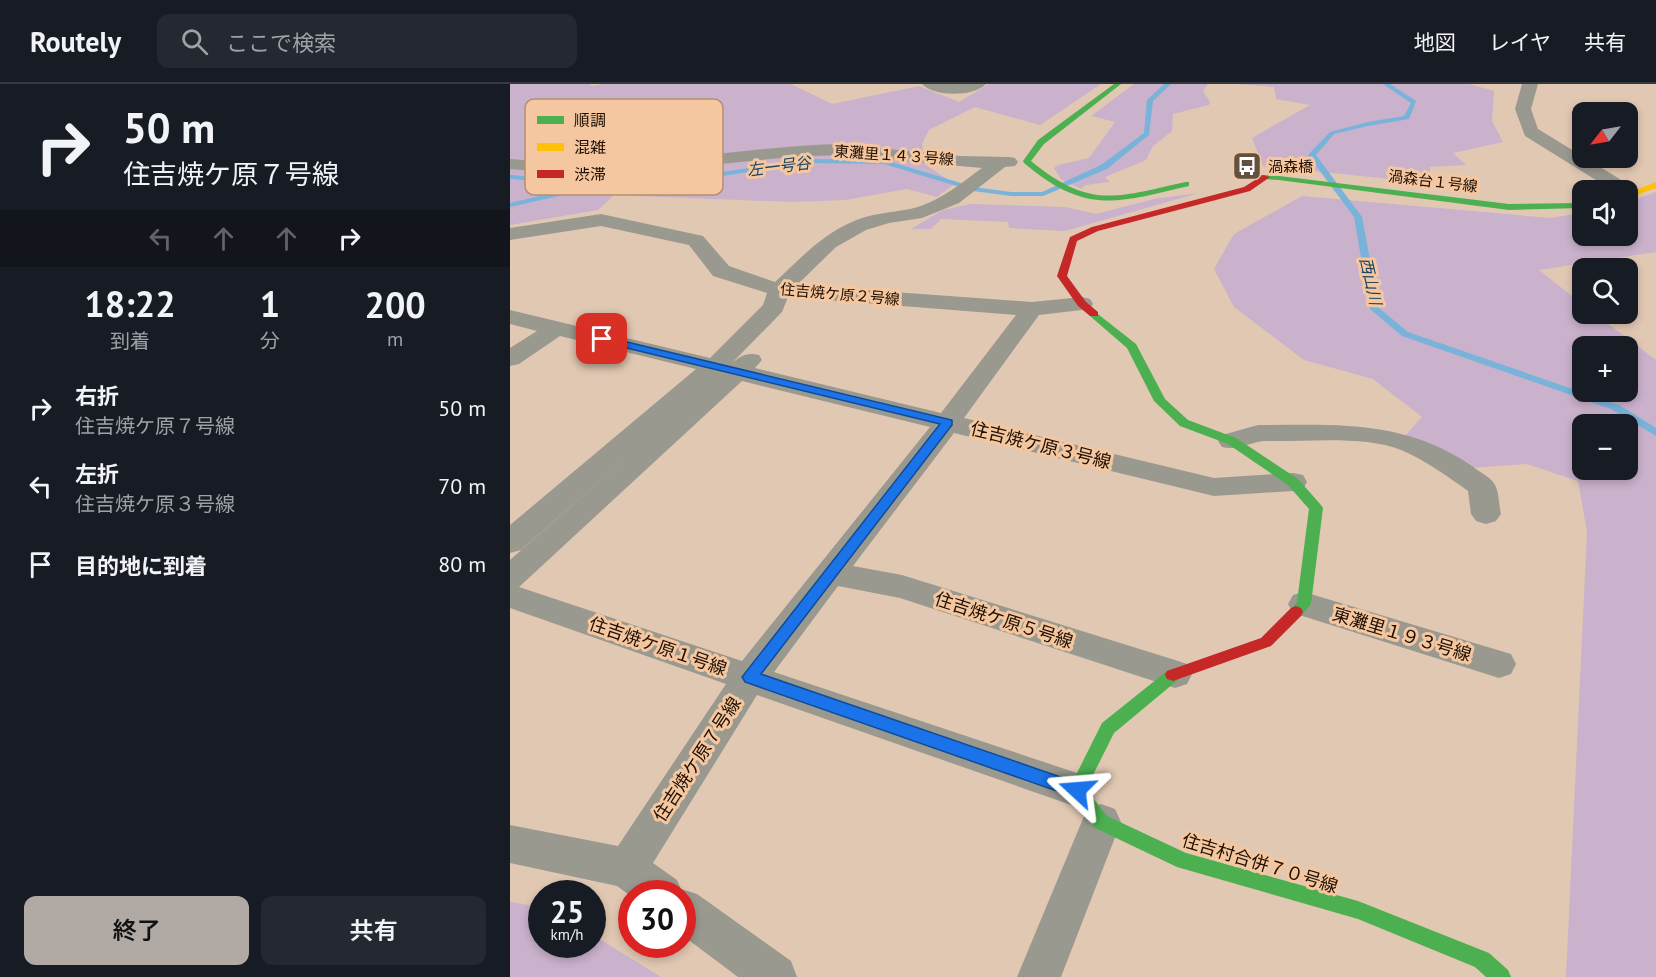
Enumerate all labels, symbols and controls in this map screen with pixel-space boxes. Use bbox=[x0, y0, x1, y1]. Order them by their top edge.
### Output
search box bbox=[157, 14, 577, 68]
text: Routely bbox=[30, 23, 121, 60]
icon: search bbox=[178, 25, 211, 58]
text: ここで検索 bbox=[226, 29, 336, 57]
text: 地図 bbox=[1414, 29, 1456, 56]
text: レイヤ bbox=[1489, 29, 1551, 56]
text: 共有 bbox=[1584, 29, 1626, 56]
legend bbox=[525, 99, 723, 195]
text: 50 m bbox=[123, 100, 215, 155]
north arrow bbox=[1572, 102, 1638, 168]
map controls bbox=[1572, 102, 1638, 480]
icon: right bbox=[24, 108, 102, 186]
text: 順調 bbox=[574, 110, 606, 130]
text: 混雑 bbox=[574, 137, 606, 157]
street label: 東灘里１４３号線 bbox=[833, 141, 955, 169]
bus stop icon: 渦森橋 bbox=[1231, 150, 1263, 182]
water label: 左一号谷 bbox=[746, 152, 814, 180]
text: 住吉焼ケ原７号線 bbox=[123, 157, 339, 191]
place label: 渦森橋 bbox=[1268, 157, 1313, 176]
text: 渋滞 bbox=[574, 164, 606, 184]
street label: 渦森台１号線 bbox=[1387, 166, 1479, 196]
button: sound bbox=[1572, 180, 1638, 246]
icon: left bbox=[144, 222, 177, 255]
icon: ahead bbox=[207, 222, 240, 255]
icon: ahead bbox=[270, 222, 303, 255]
icon: right bbox=[333, 222, 366, 255]
water label: 西山川 bbox=[1356, 255, 1387, 309]
button: search bbox=[1572, 258, 1638, 324]
street label: 住吉焼ケ原２号線 bbox=[779, 279, 901, 309]
text: 18:22 bbox=[84, 280, 176, 327]
text: 1 bbox=[260, 280, 280, 327]
text: 200 bbox=[364, 281, 426, 328]
pin bbox=[576, 313, 627, 364]
icon: arrive bbox=[585, 322, 618, 355]
text: m bbox=[387, 326, 403, 352]
text: 到着 bbox=[110, 328, 150, 354]
text: 分 bbox=[260, 328, 280, 354]
button: + bbox=[1572, 336, 1638, 402]
text: 右折 bbox=[75, 382, 119, 410]
icon: right bbox=[24, 392, 57, 425]
text: 50 m bbox=[438, 394, 486, 422]
text: 住吉焼ケ原７号線 bbox=[75, 413, 235, 439]
button: − bbox=[1572, 414, 1638, 480]
street label: 住吉焼ケ原３号線 bbox=[968, 416, 1114, 474]
text: 左折 bbox=[75, 460, 119, 488]
icon: left bbox=[24, 470, 57, 503]
text: 70 m bbox=[438, 472, 486, 500]
text: 住吉焼ケ原３号線 bbox=[75, 491, 235, 517]
icon: arrive bbox=[24, 548, 57, 581]
text: 80 m bbox=[438, 550, 486, 578]
text: 目的地に到着 bbox=[75, 552, 207, 580]
street label: 住吉焼ケ原５号線 bbox=[932, 587, 1076, 653]
street label: 東灘里１９３号線 bbox=[1330, 602, 1474, 666]
street label: 住吉焼ケ原１号線 bbox=[586, 612, 730, 680]
street label: 住吉焼ケ原７号線 bbox=[648, 692, 746, 826]
position arrow bbox=[1045, 758, 1109, 822]
street label: 住吉村合併７０号線 bbox=[1179, 828, 1341, 898]
speed limit sign: 30 bbox=[618, 880, 696, 958]
text: 25 bbox=[550, 892, 584, 931]
button: 終了 bbox=[24, 896, 249, 965]
button: 共有 bbox=[261, 896, 486, 965]
text: km/h bbox=[551, 925, 583, 944]

